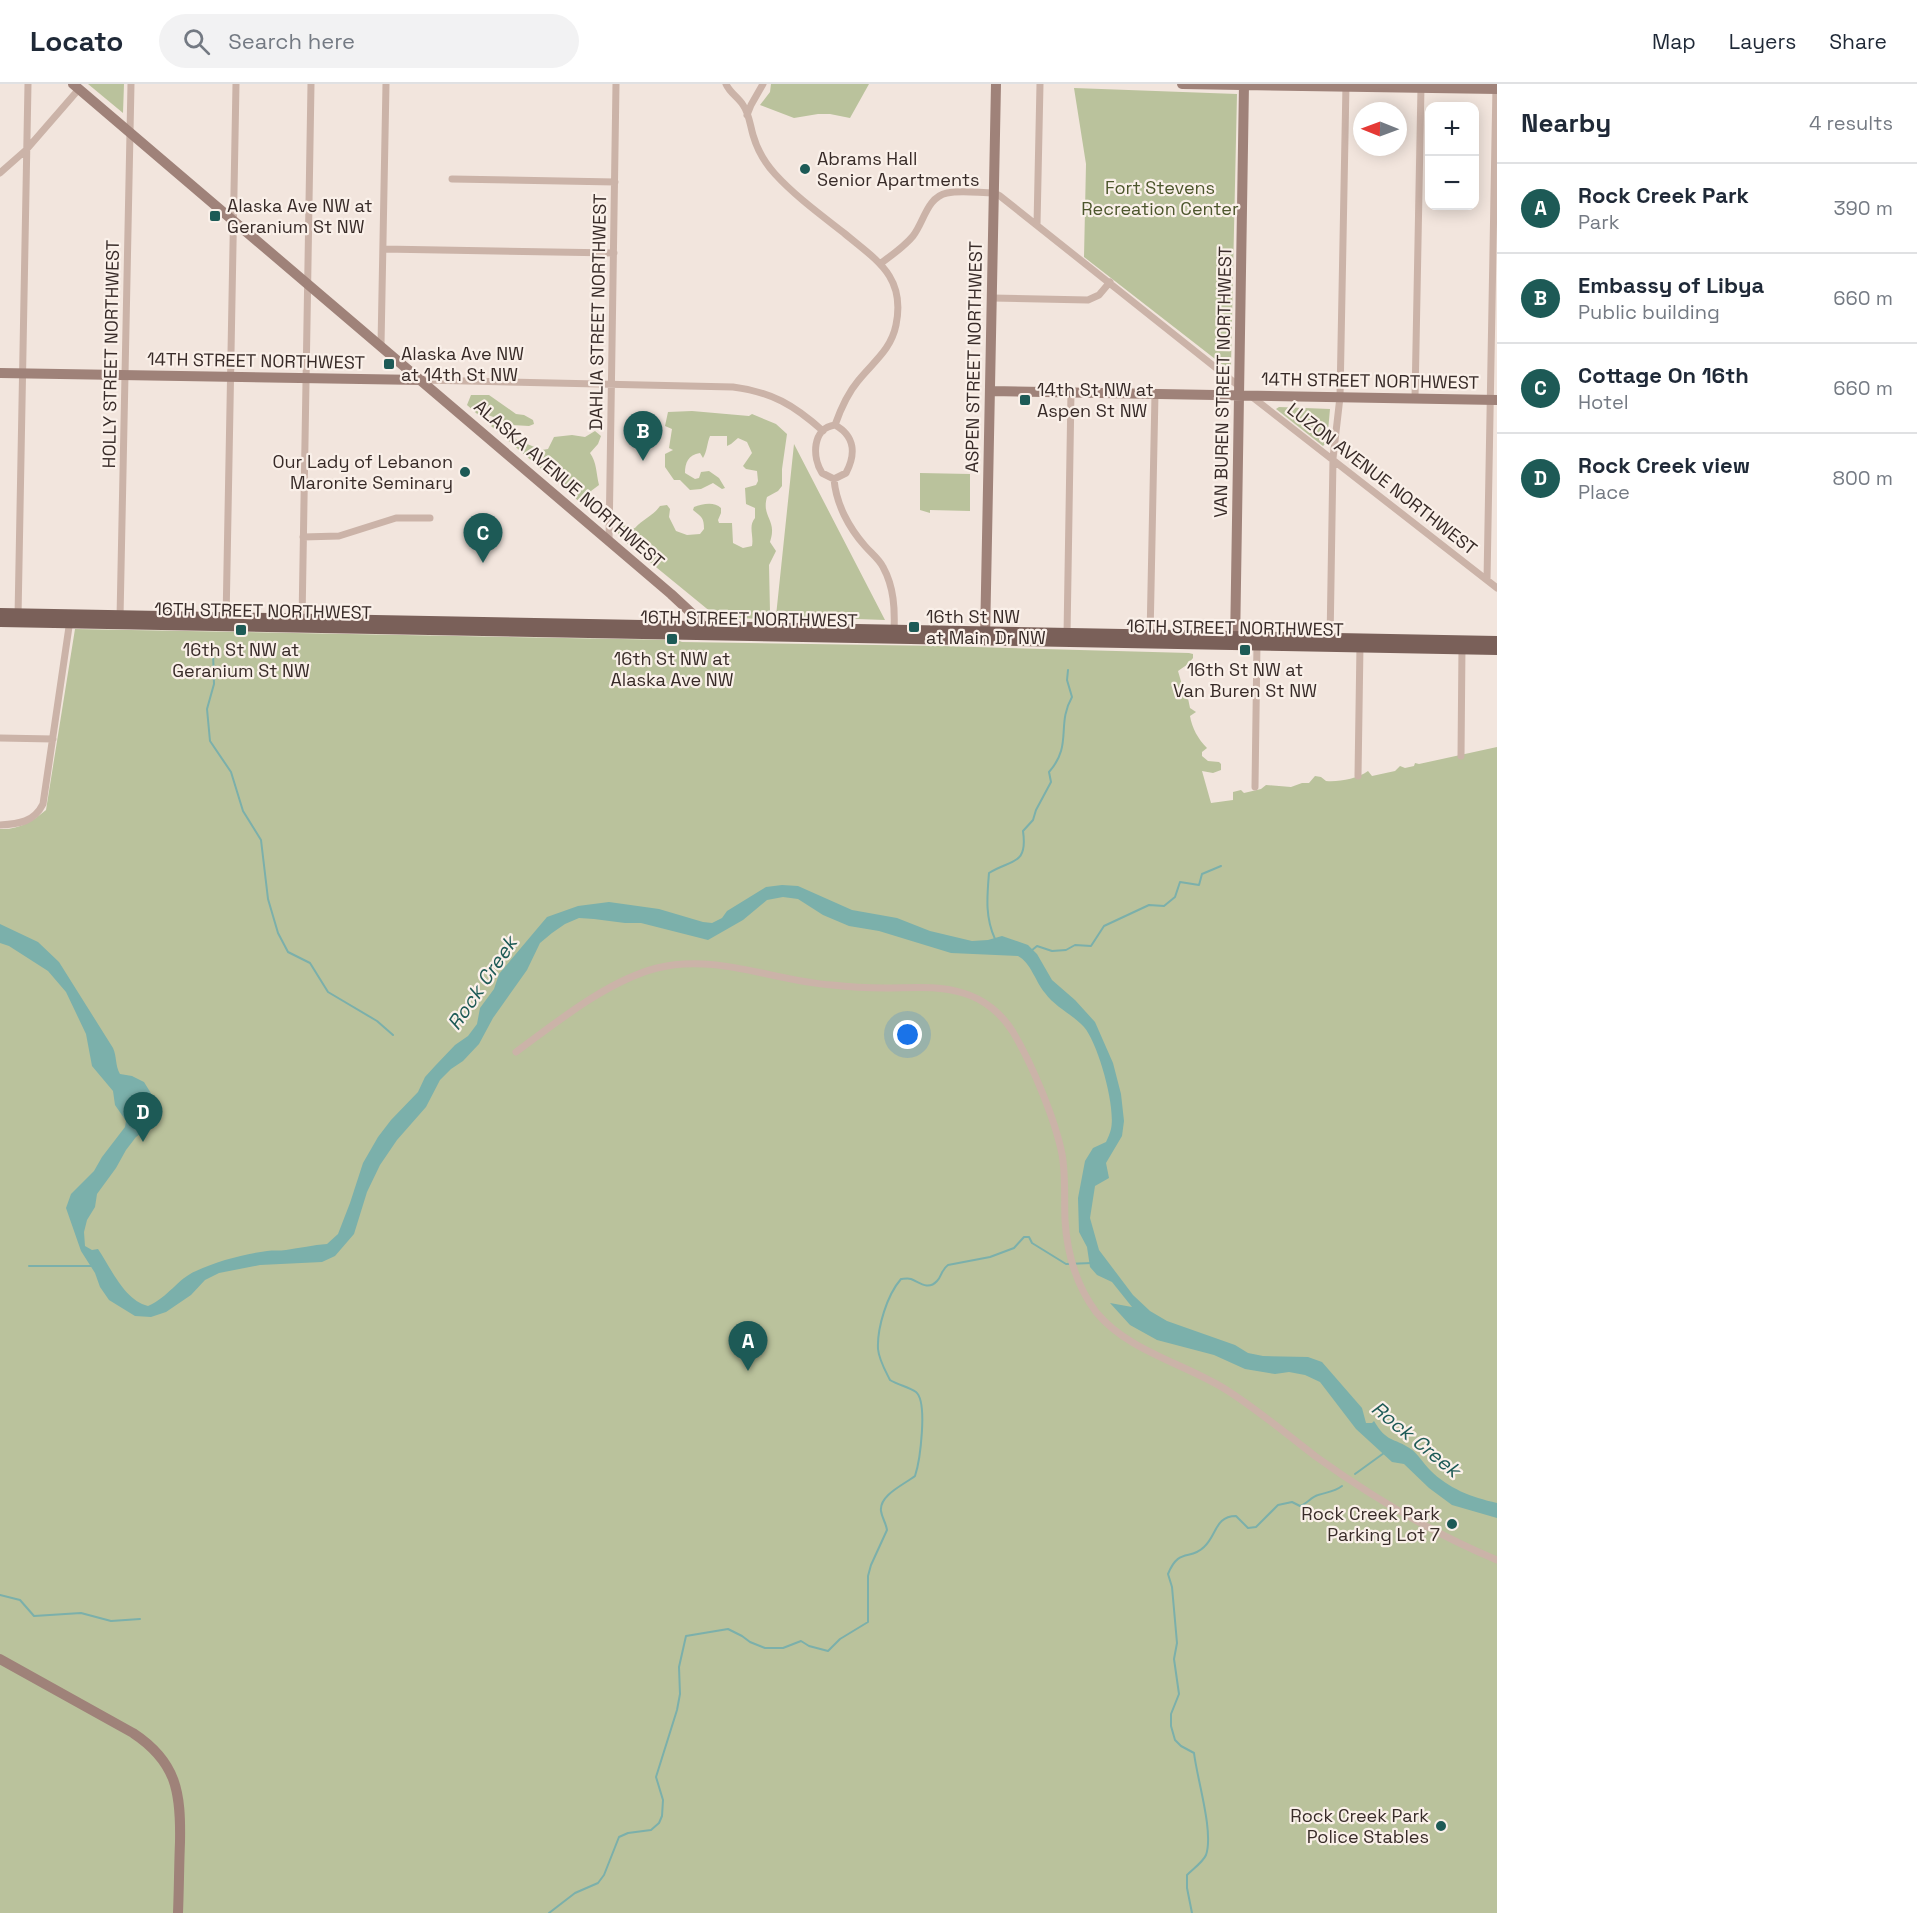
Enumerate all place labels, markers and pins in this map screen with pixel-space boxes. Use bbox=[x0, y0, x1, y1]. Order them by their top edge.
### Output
place label: Abrams Hall Senior Apartments bbox=[817, 147, 979, 191]
marker: Abrams Hall Senior Apartments bbox=[798, 162, 812, 176]
place label: Alaska Ave NW at Geranium St NW bbox=[227, 194, 373, 238]
marker: Alaska Ave NW at Geranium St NW bbox=[208, 209, 222, 223]
place label: Alaska Ave NW at 14th St NW bbox=[401, 342, 524, 386]
marker: Alaska Ave NW at 14th St NW bbox=[382, 357, 396, 371]
place label: 14th St NW at Aspen St NW bbox=[1037, 378, 1154, 422]
marker: 14th St NW at Aspen St NW bbox=[1018, 393, 1032, 407]
pin: B bbox=[624, 412, 662, 461]
place label: Our Lady of Lebanon Maronite Seminary bbox=[272, 450, 453, 494]
marker: Our Lady of Lebanon Maronite Seminary bbox=[458, 465, 472, 479]
pin: C bbox=[464, 514, 502, 563]
place label: 16th St NW at Main Dr NW bbox=[926, 605, 1046, 649]
marker: 16th St NW at Main Dr NW bbox=[907, 620, 921, 634]
marker: 16th St NW at Geranium St NW bbox=[234, 623, 248, 637]
marker: 16th St NW at Alaska Ave NW bbox=[665, 632, 679, 646]
place label: 16th St NW at Geranium St NW bbox=[172, 638, 310, 682]
marker: 16th St NW at Van Buren St NW bbox=[1238, 643, 1252, 657]
place label: 16th St NW at Alaska Ave NW bbox=[610, 647, 734, 691]
place label: 16th St NW at Van Buren St NW bbox=[1173, 658, 1317, 702]
pin: D bbox=[124, 1092, 162, 1142]
pin: A bbox=[728, 1322, 768, 1371]
place label: Rock Creek Park Parking Lot 7 bbox=[1301, 1502, 1440, 1546]
marker: Rock Creek Park Parking Lot 7 bbox=[1445, 1517, 1459, 1531]
place label: Rock Creek Park Police Stables bbox=[1290, 1804, 1429, 1848]
marker: Rock Creek Park Police Stables bbox=[1434, 1819, 1448, 1833]

